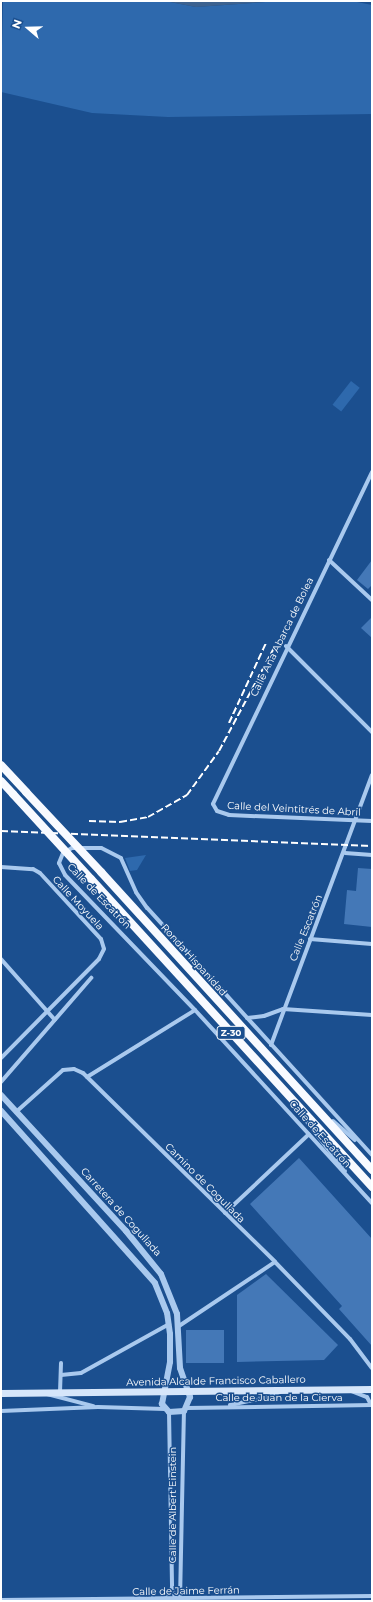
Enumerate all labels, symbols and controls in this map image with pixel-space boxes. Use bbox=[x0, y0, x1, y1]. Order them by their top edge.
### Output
north arrow bbox=[8, 8, 48, 48]
text: N bbox=[9, 17, 25, 30]
street label: Calle Ana Abarca de Bolea bbox=[248, 576, 316, 698]
street label: Calle del Veintitrés de Abril bbox=[227, 800, 361, 818]
street label: Calle de Escatrón bbox=[65, 861, 133, 931]
street label: Calle Moyuela bbox=[50, 874, 106, 932]
street label: Calle Escatrón bbox=[287, 893, 325, 963]
street label: Ronda Hispanidad bbox=[158, 921, 230, 999]
road number: Z-30 bbox=[216, 1026, 246, 1040]
street label: Calle de Escatrón bbox=[287, 1098, 353, 1170]
street label: Camino de Cogullada bbox=[163, 1141, 247, 1225]
street label: Carretera de Cogullada bbox=[78, 1165, 164, 1259]
street label: Avenida Alcalde Francisco Caballero bbox=[126, 1373, 306, 1389]
street label: Calle de Juan de la Cierva bbox=[215, 1392, 343, 1404]
street label: Calle de Albert Einstein bbox=[167, 1447, 179, 1563]
street label: Calle de Jaime Ferrán bbox=[132, 1584, 240, 1598]

